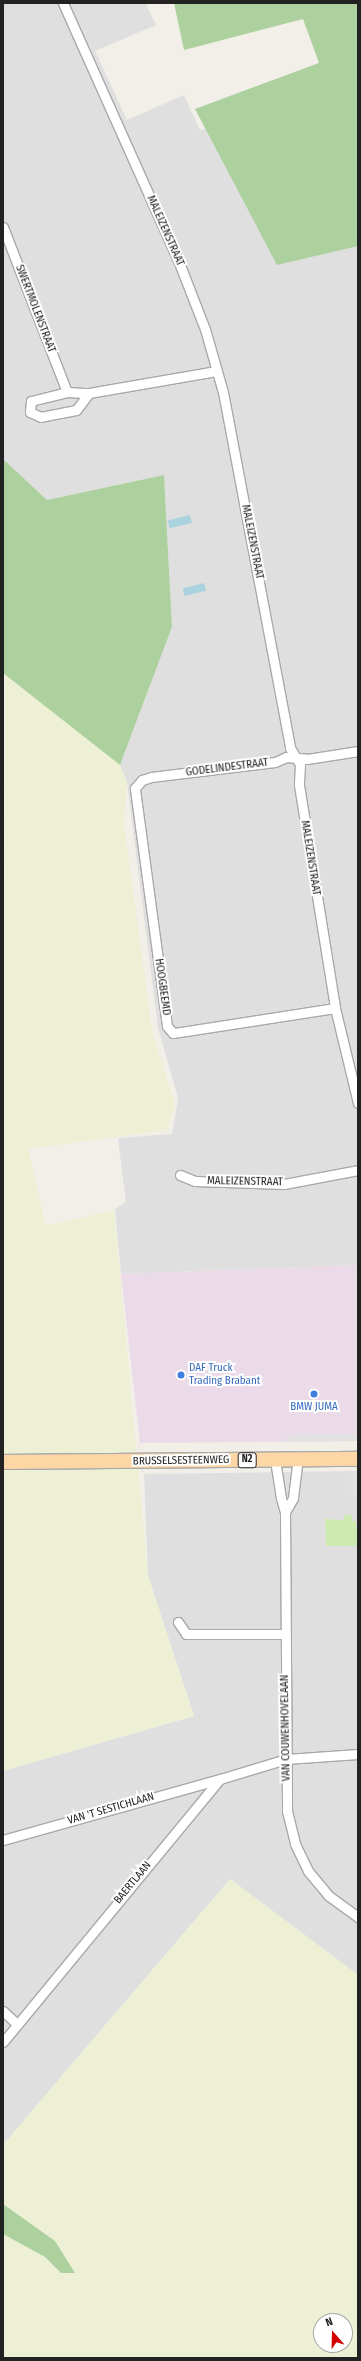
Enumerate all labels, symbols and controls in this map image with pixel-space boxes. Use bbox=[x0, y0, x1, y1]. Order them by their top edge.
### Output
street label: MALEIZENSTRAAT bbox=[144, 194, 186, 268]
street label: SWERTMOLENSTRAAT bbox=[12, 263, 58, 355]
street label: MALEIZENSTRAAT bbox=[238, 503, 266, 581]
street label: GODELINDESTRAAT bbox=[185, 756, 269, 780]
street label: MALEIZENSTRAAT bbox=[298, 819, 322, 897]
street label: HOOGBEEMD bbox=[151, 958, 173, 1016]
street label: MALEIZENSTRAAT bbox=[207, 1175, 283, 1189]
place label: DAF Truck Trading Brabant bbox=[189, 1362, 260, 1388]
marker: DAF Truck Trading Brabant bbox=[176, 1370, 186, 1380]
marker: BMW JUMA bbox=[309, 1389, 319, 1399]
place label: BMW JUMA bbox=[290, 1400, 338, 1414]
road number: N2 bbox=[237, 1452, 257, 1468]
street label: BRUSSELSESTEENWEG bbox=[133, 1454, 229, 1468]
street label: VAN COUWENHOVELAAN bbox=[278, 1675, 294, 1781]
street label: VAN 'T SESTICHLAAN bbox=[66, 1790, 156, 1828]
street label: BAERTLAAN bbox=[112, 1859, 154, 1907]
north arrow bbox=[313, 2313, 353, 2353]
text: N bbox=[324, 2315, 334, 2329]

